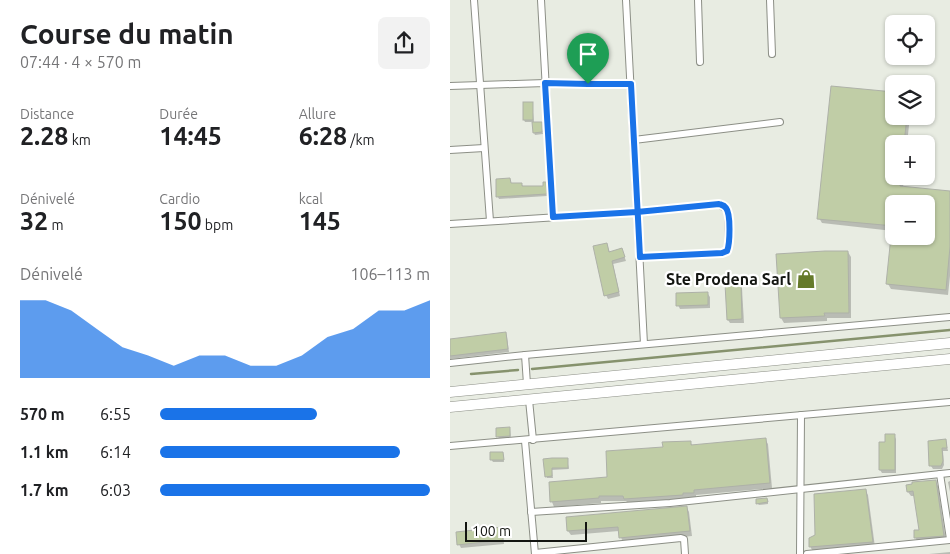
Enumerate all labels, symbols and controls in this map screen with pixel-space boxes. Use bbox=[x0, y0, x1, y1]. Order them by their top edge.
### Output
map controls bbox=[885, 15, 935, 245]
button: locate bbox=[885, 15, 935, 65]
button: share bbox=[378, 17, 430, 69]
text: Course du matin bbox=[20, 18, 234, 49]
pin bbox=[567, 33, 609, 84]
icon: arrive bbox=[574, 40, 602, 68]
text: 07:44 · 4 × 570 m bbox=[20, 53, 141, 71]
button: layers bbox=[885, 75, 935, 125]
text: Distance bbox=[20, 106, 74, 122]
text: Durée bbox=[159, 106, 198, 122]
text: Allure bbox=[299, 106, 336, 122]
text: 2.28 bbox=[20, 122, 68, 150]
text: 14:45 bbox=[159, 122, 222, 150]
text: 6:28 bbox=[299, 122, 347, 150]
text: km bbox=[68, 132, 91, 148]
text: /km bbox=[347, 132, 375, 148]
button: + bbox=[885, 135, 935, 185]
text: Dénivelé bbox=[20, 191, 75, 207]
text: Cardio bbox=[159, 191, 200, 207]
text: kcal bbox=[299, 191, 323, 207]
button: − bbox=[885, 195, 935, 245]
text: 32 bbox=[20, 207, 48, 235]
text: 150 bbox=[159, 207, 202, 235]
text: 145 bbox=[299, 207, 341, 235]
text: m bbox=[48, 217, 64, 233]
text: bpm bbox=[202, 217, 233, 233]
text: Dénivelé bbox=[20, 265, 83, 283]
text: 106–113 m bbox=[350, 265, 430, 283]
shop icon: Ste Prodena Sarl bbox=[795, 268, 817, 290]
place label: Ste Prodena Sarl bbox=[666, 270, 791, 288]
text: 570 m bbox=[20, 405, 65, 423]
text: 6:55 bbox=[100, 405, 131, 423]
text: 1.1 km bbox=[20, 443, 69, 461]
text: 6:14 bbox=[100, 443, 131, 461]
text: 1.7 km bbox=[20, 481, 69, 499]
text: 6:03 bbox=[100, 481, 131, 499]
scale bar bbox=[465, 519, 588, 542]
text: 100 m bbox=[472, 523, 511, 539]

